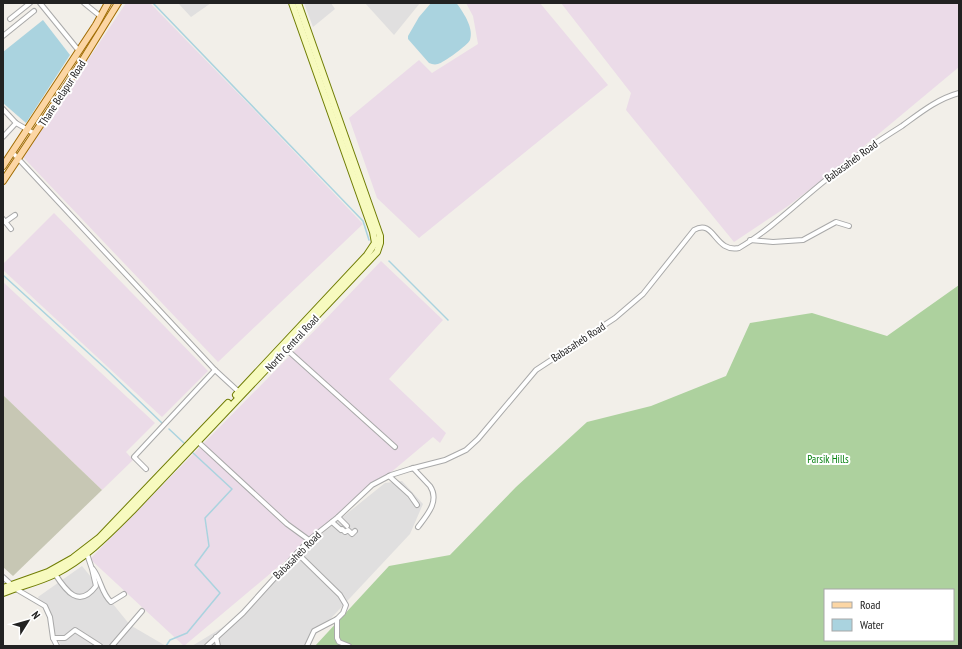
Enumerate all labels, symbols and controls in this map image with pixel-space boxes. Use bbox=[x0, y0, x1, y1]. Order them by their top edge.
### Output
street label: Thane Belapur Road bbox=[35, 57, 89, 129]
street label: Babasaheb Road bbox=[822, 137, 880, 185]
street label: North Central Road bbox=[262, 312, 322, 374]
street label: Babasaheb Road bbox=[548, 319, 608, 365]
park label: Parsik Hills bbox=[807, 452, 849, 466]
street label: Babasaheb Road bbox=[270, 528, 324, 582]
legend bbox=[824, 589, 954, 641]
text: Road bbox=[860, 597, 880, 612]
north arrow bbox=[8, 601, 48, 641]
text: N bbox=[29, 608, 43, 622]
text: Water bbox=[860, 617, 885, 632]

